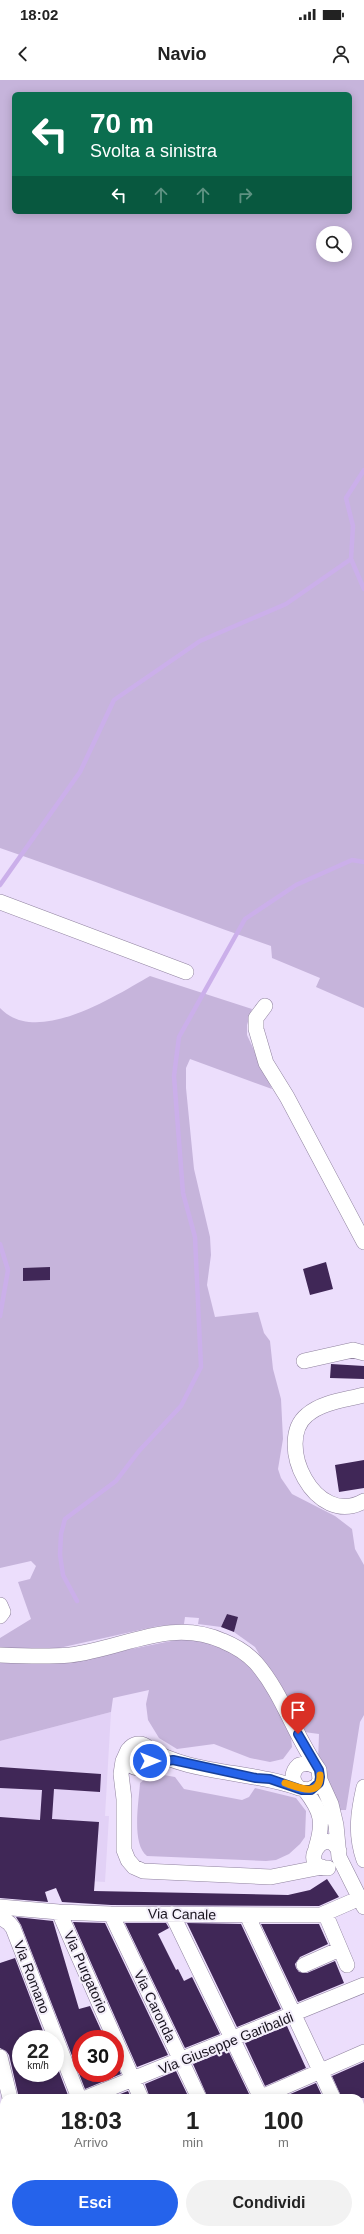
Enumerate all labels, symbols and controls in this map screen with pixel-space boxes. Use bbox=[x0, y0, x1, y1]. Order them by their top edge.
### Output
text: 18:02 bbox=[20, 6, 58, 23]
icon: back bbox=[12, 43, 34, 65]
icon: person bbox=[330, 43, 352, 65]
text: Navio bbox=[157, 44, 207, 64]
icon: left bbox=[24, 108, 76, 160]
text: 70 m bbox=[90, 108, 154, 139]
text: Svolta a sinistra bbox=[90, 141, 217, 161]
icon: left bbox=[108, 184, 130, 206]
icon: ahead bbox=[150, 184, 172, 206]
icon: ahead bbox=[192, 184, 214, 206]
icon: right bbox=[234, 184, 256, 206]
map controls bbox=[316, 226, 352, 262]
button: search bbox=[316, 226, 352, 262]
pin bbox=[281, 1693, 315, 1734]
icon: arrive bbox=[287, 1699, 309, 1721]
position arrow bbox=[129, 1740, 171, 1782]
street label: Via Canale bbox=[148, 1905, 216, 1923]
street label: Via Purgatorio bbox=[61, 1928, 111, 2016]
street label: Via Romano bbox=[11, 1938, 53, 2016]
street label: Via Caronda bbox=[131, 1968, 179, 2045]
street label: Via Giuseppe Garibaldi bbox=[156, 2009, 296, 2077]
speed limit sign: 30 bbox=[72, 2030, 124, 2082]
text: 22 bbox=[27, 2040, 49, 2062]
text: km/h bbox=[27, 2060, 49, 2071]
text: 18:03 bbox=[60, 2107, 122, 2134]
text: 1 bbox=[186, 2107, 199, 2134]
text: 100 bbox=[264, 2107, 304, 2134]
text: Arrivo bbox=[74, 2135, 108, 2150]
text: min bbox=[182, 2135, 203, 2150]
text: m bbox=[278, 2135, 289, 2150]
button: Esci bbox=[12, 2180, 178, 2226]
button: Condividi bbox=[186, 2180, 352, 2226]

